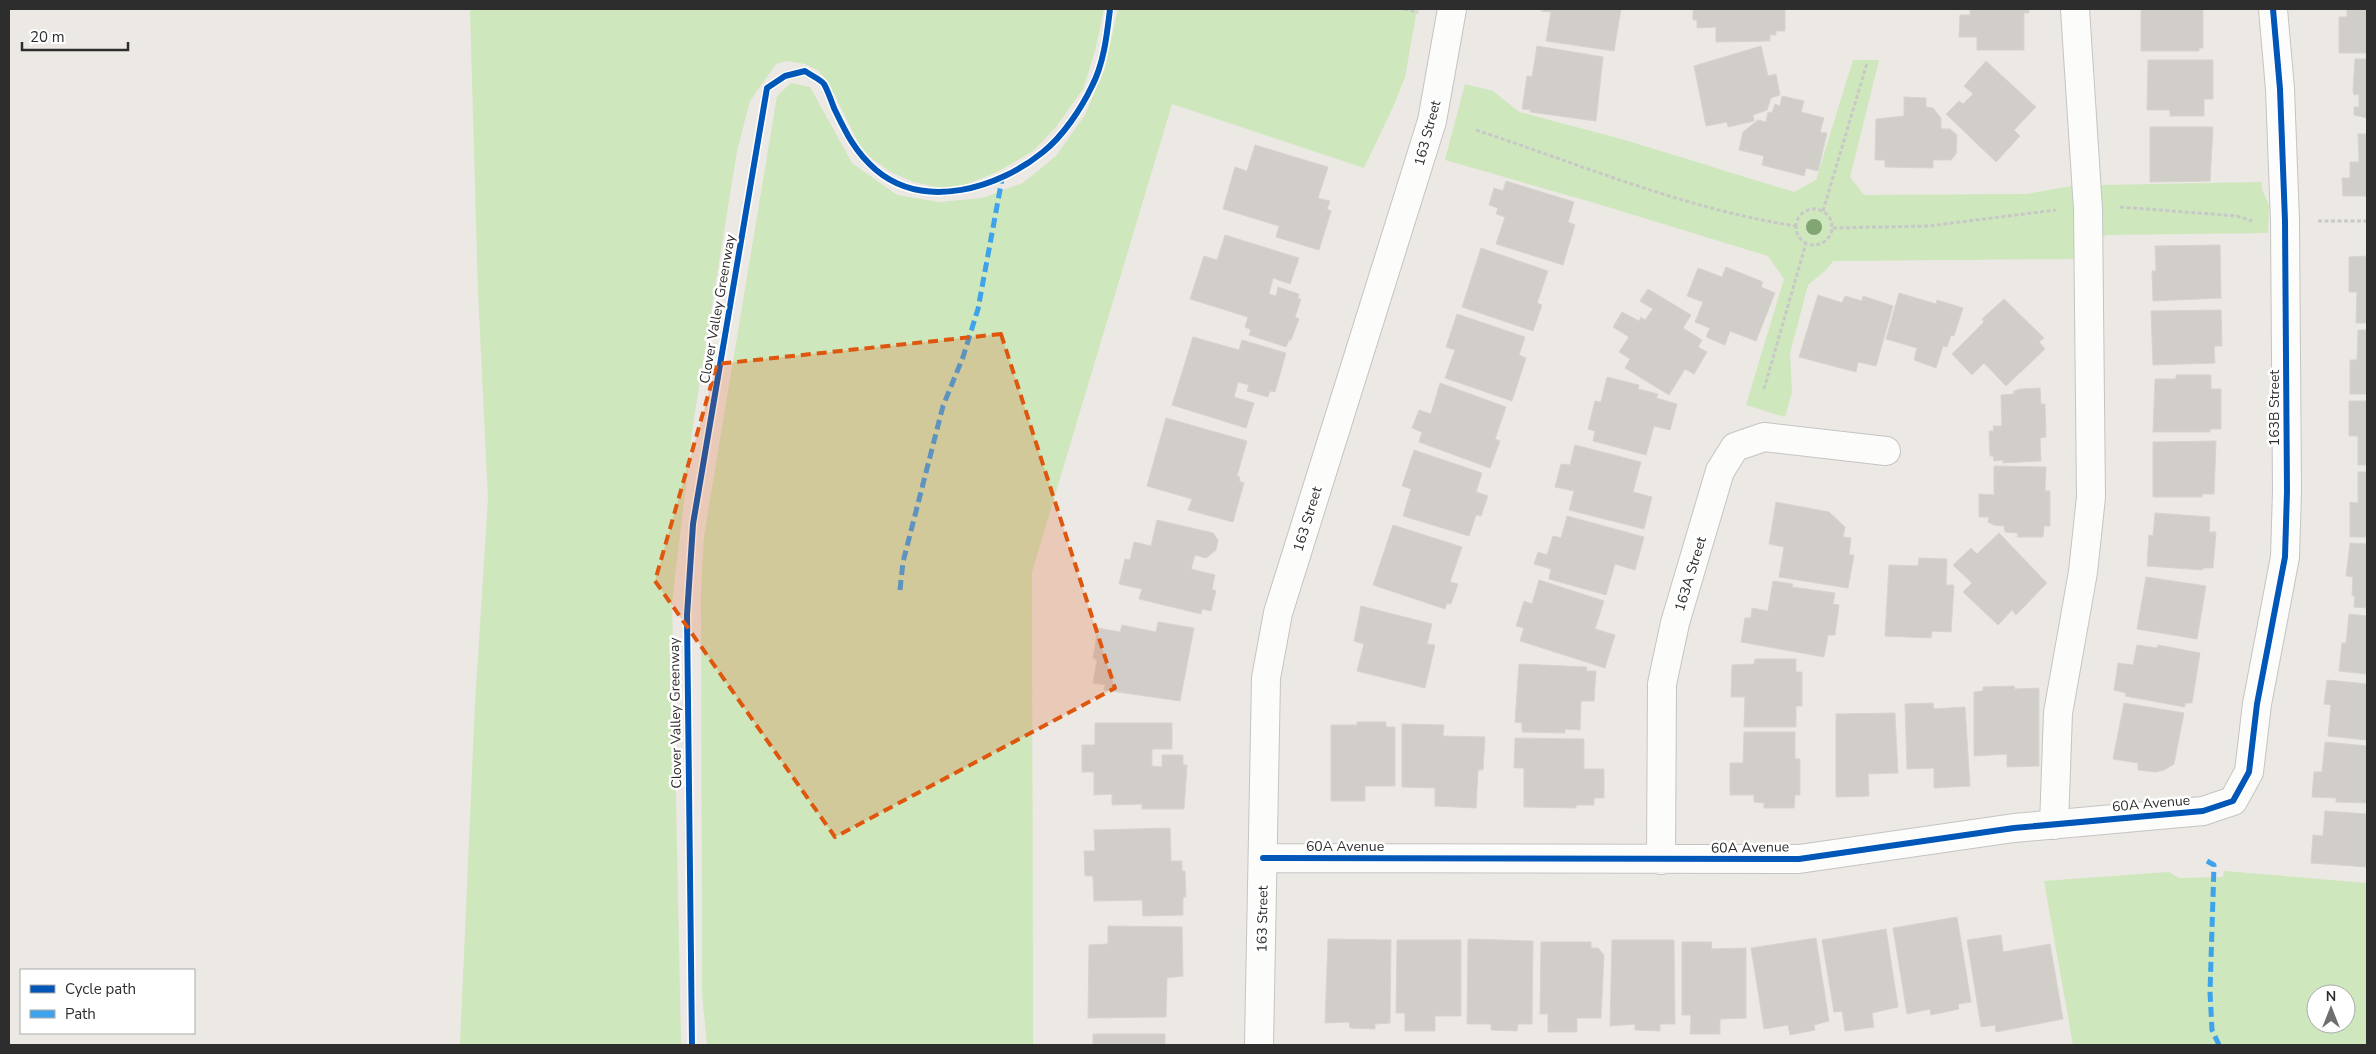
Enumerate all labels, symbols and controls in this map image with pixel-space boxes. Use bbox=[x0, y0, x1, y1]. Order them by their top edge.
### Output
scale bar bbox=[22, 20, 129, 52]
text: 20 m bbox=[30, 27, 65, 47]
street label: 163 Street bbox=[1410, 98, 1445, 168]
street label: Clover Valley Greenway bbox=[695, 232, 740, 385]
street label: 163B Street bbox=[2265, 370, 2284, 446]
street label: 163 Street bbox=[1289, 484, 1326, 554]
street label: 163A Street bbox=[1670, 534, 1711, 614]
street label: Clover Valley Greenway bbox=[665, 637, 686, 789]
street label: 60A Avenue bbox=[2111, 791, 2191, 816]
street label: 60A Avenue bbox=[1306, 837, 1384, 856]
street label: 60A Avenue bbox=[1711, 837, 1789, 858]
street label: 163 Street bbox=[1252, 885, 1273, 953]
legend bbox=[20, 969, 195, 1034]
text: Cycle path bbox=[65, 979, 136, 999]
north arrow bbox=[2306, 984, 2356, 1034]
text: N bbox=[2326, 987, 2336, 1006]
text: Path bbox=[65, 1004, 96, 1024]

